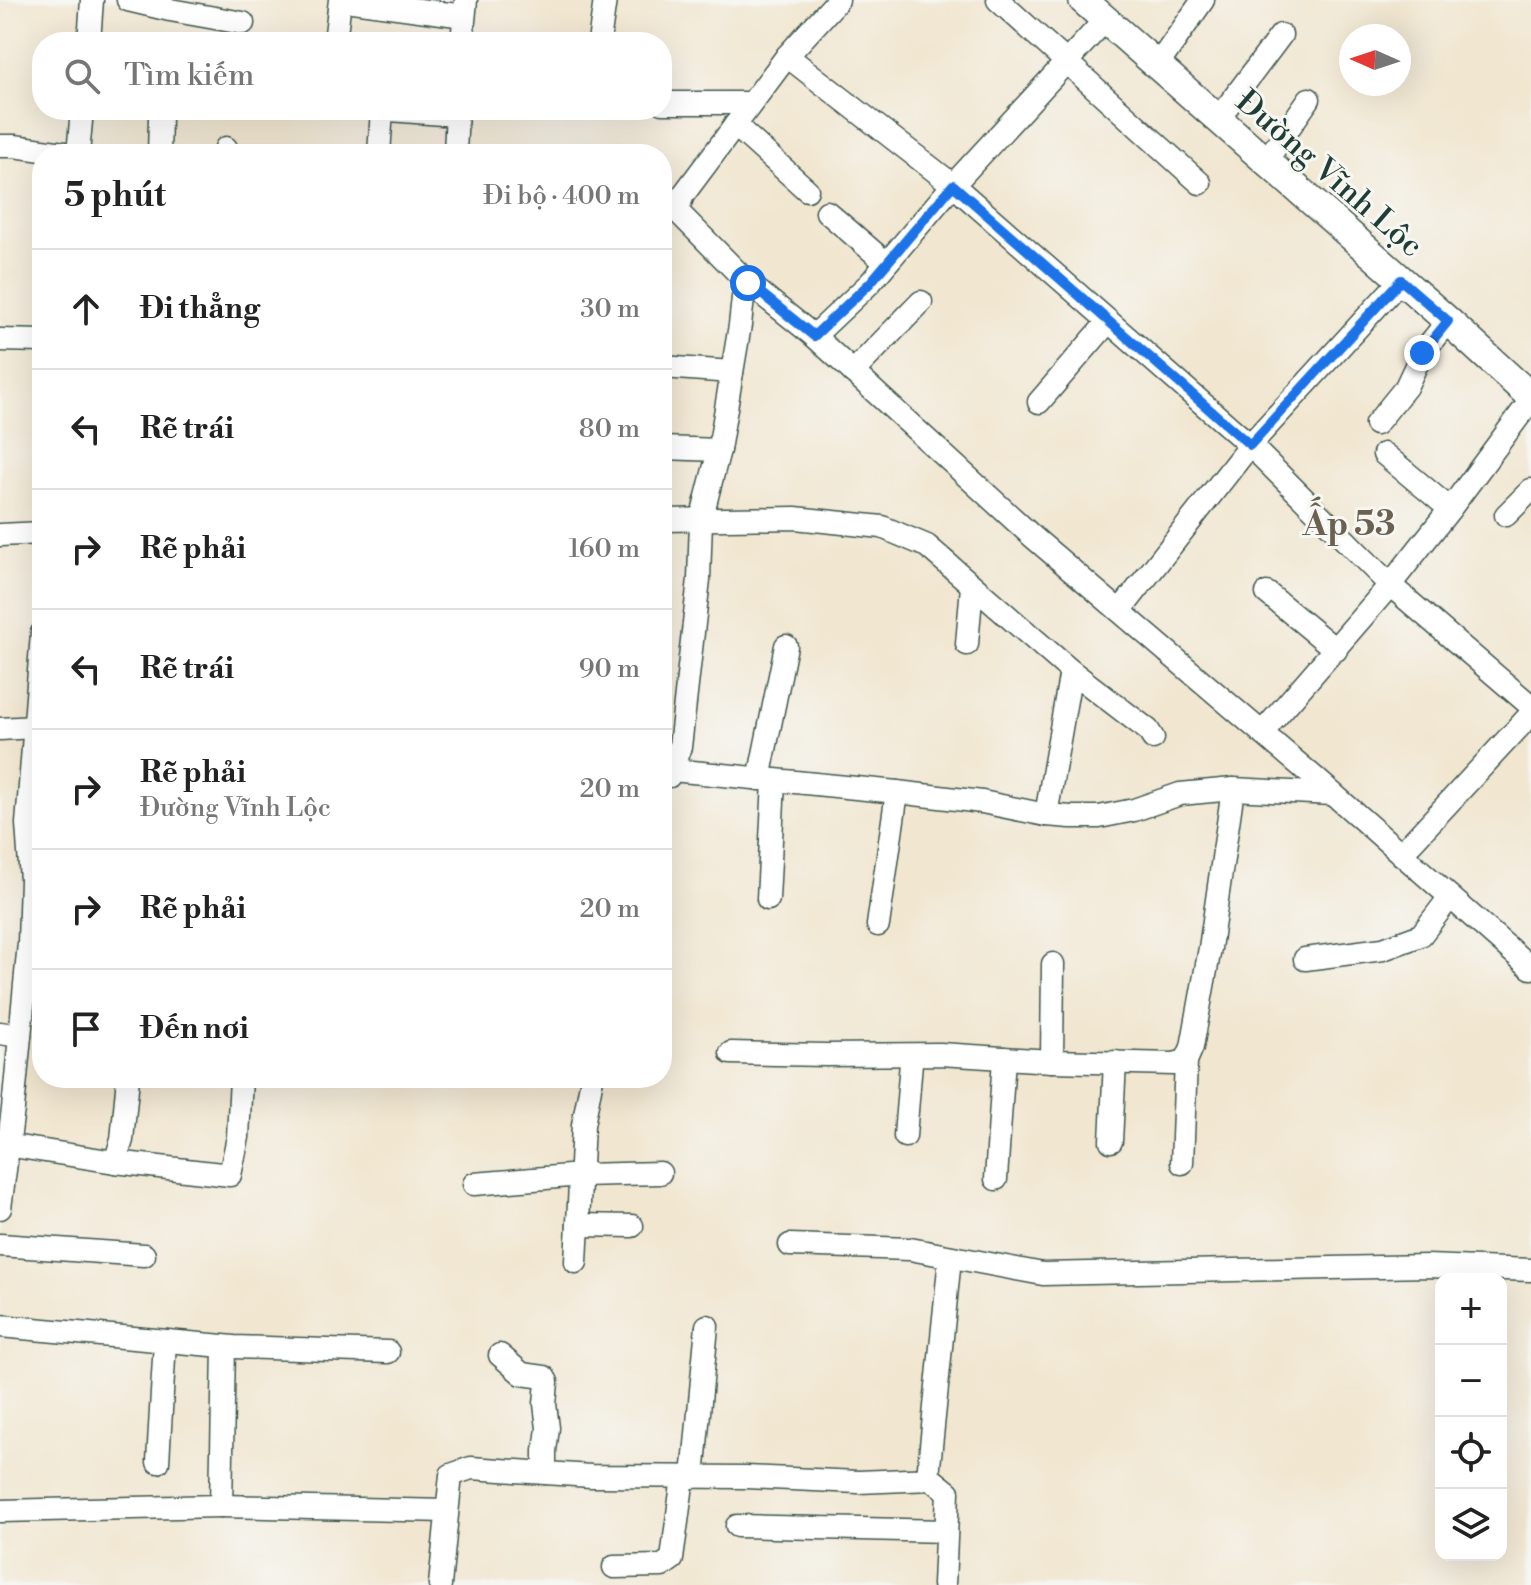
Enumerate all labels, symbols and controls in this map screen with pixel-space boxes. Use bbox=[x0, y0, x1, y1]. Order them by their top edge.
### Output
north arrow bbox=[1339, 24, 1411, 96]
search box bbox=[32, 32, 672, 120]
icon: search bbox=[60, 54, 104, 98]
text: Tìm kiếm bbox=[124, 57, 254, 95]
street label: Đường Vĩnh Lộc bbox=[1228, 82, 1431, 266]
text: 5 phút bbox=[64, 175, 166, 217]
text: Đi bộ · 400 m bbox=[483, 180, 640, 212]
route start bbox=[730, 265, 766, 301]
icon: ahead bbox=[64, 287, 108, 331]
text: Đi thẳng bbox=[140, 290, 260, 328]
text: 30 m bbox=[580, 293, 640, 325]
route end bbox=[1404, 335, 1440, 371]
icon: left bbox=[64, 407, 108, 451]
text: Rẽ trái bbox=[140, 410, 234, 448]
text: 80 m bbox=[579, 413, 640, 445]
district label: Ấp 53 bbox=[1302, 496, 1395, 546]
icon: right bbox=[64, 527, 108, 571]
text: Rẽ phải bbox=[140, 530, 246, 568]
text: 160 m bbox=[569, 533, 640, 565]
icon: left bbox=[64, 647, 108, 691]
text: Rẽ trái bbox=[140, 650, 234, 688]
text: 90 m bbox=[579, 653, 640, 685]
text: Rẽ phải bbox=[140, 754, 246, 792]
icon: right bbox=[64, 767, 108, 811]
text: 20 m bbox=[580, 773, 640, 805]
text: Đường Vĩnh Lộc bbox=[140, 792, 331, 824]
icon: right bbox=[64, 887, 108, 931]
text: Rẽ phải bbox=[140, 890, 246, 928]
text: 20 m bbox=[580, 893, 640, 925]
icon: arrive bbox=[64, 1007, 108, 1051]
text: Đến nơi bbox=[140, 1010, 249, 1048]
map controls bbox=[1435, 1273, 1507, 1561]
button: + bbox=[1435, 1273, 1507, 1345]
button: − bbox=[1435, 1345, 1507, 1417]
button: locate bbox=[1435, 1417, 1507, 1489]
button: layers bbox=[1435, 1489, 1507, 1561]

